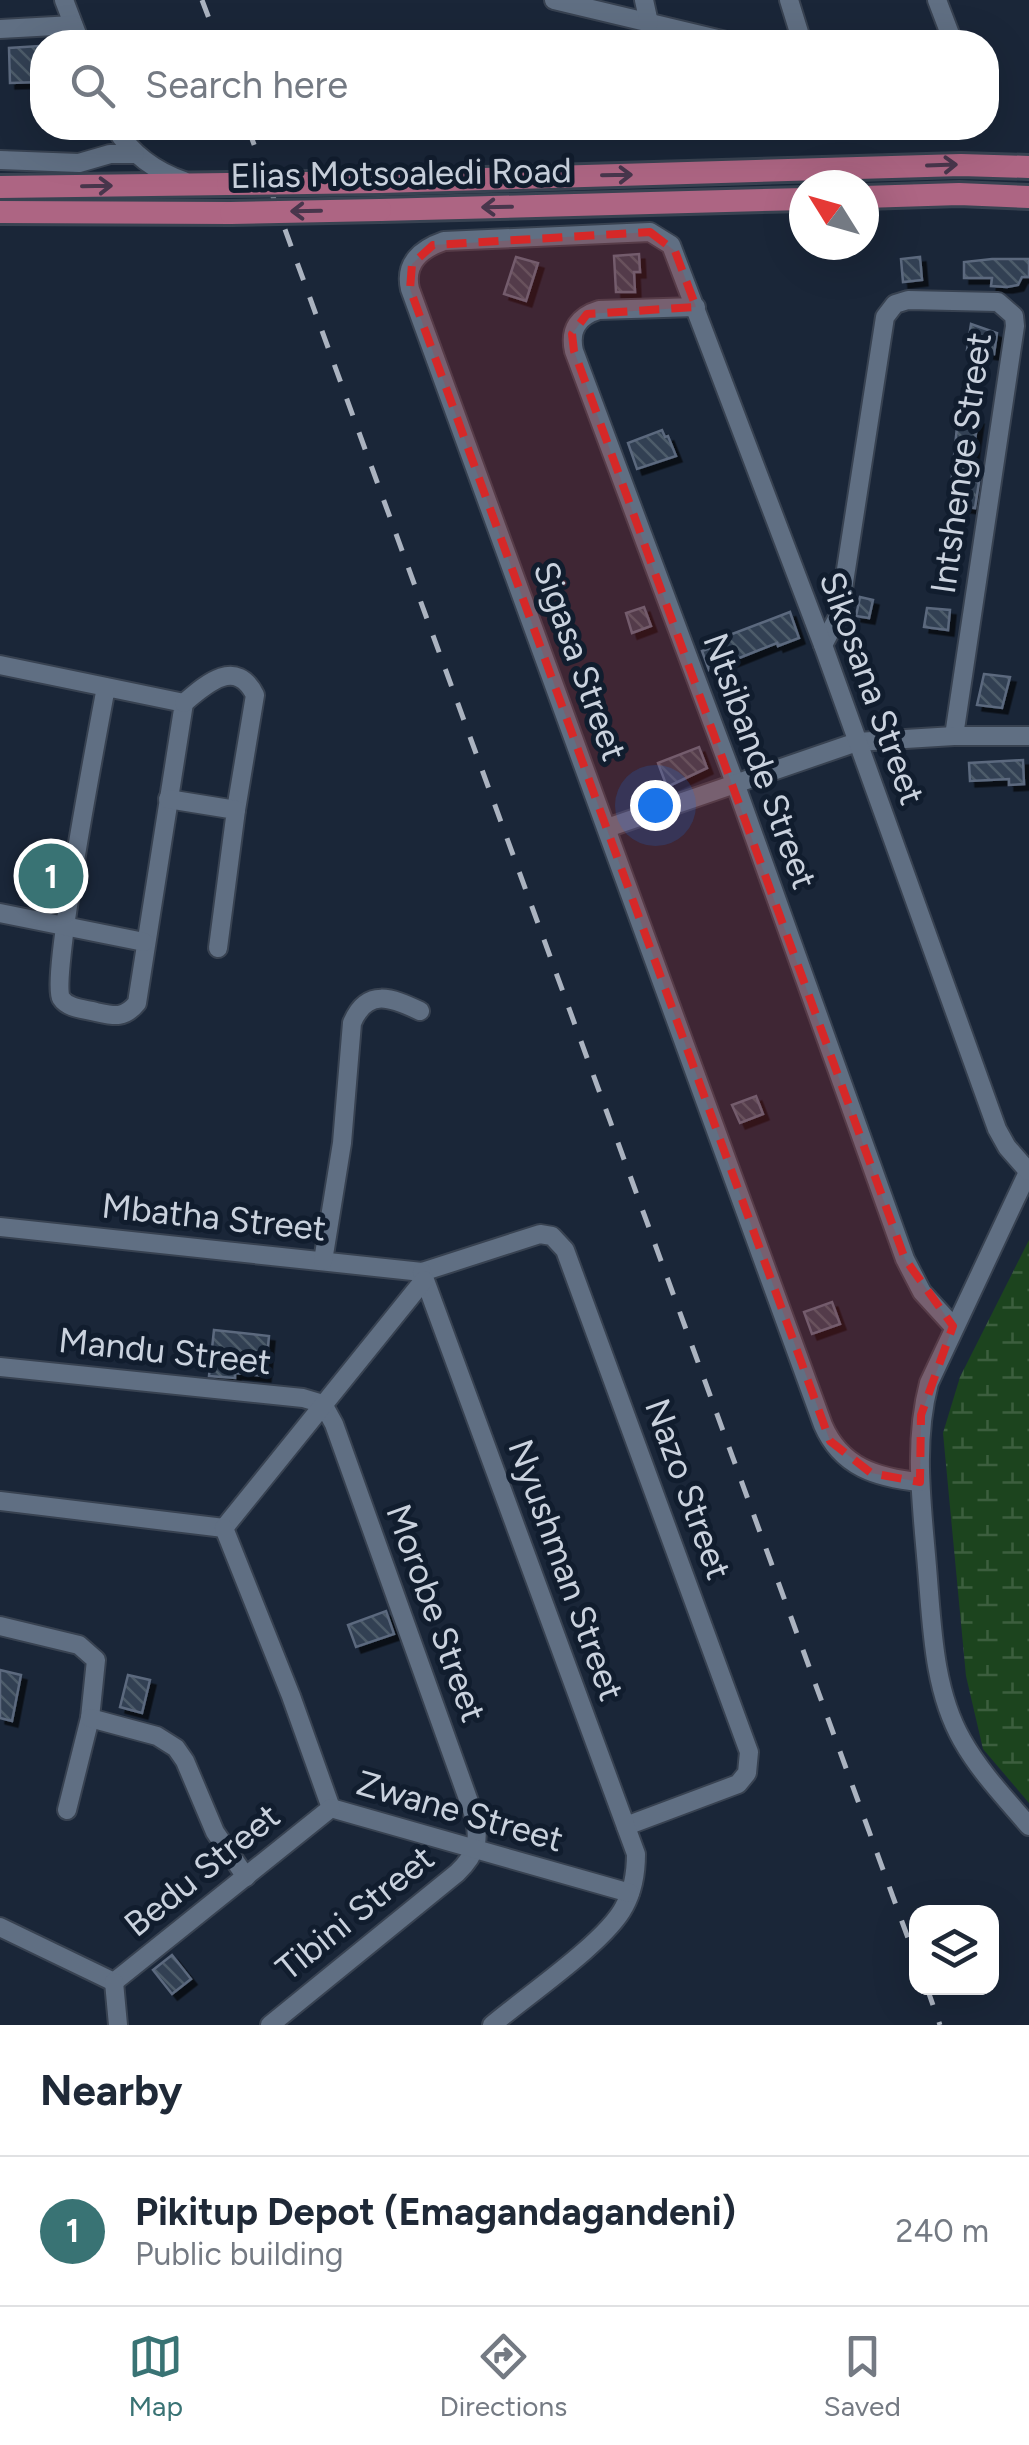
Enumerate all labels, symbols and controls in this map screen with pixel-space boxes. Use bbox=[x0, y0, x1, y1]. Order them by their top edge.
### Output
search box bbox=[30, 30, 999, 140]
icon: search bbox=[65, 58, 120, 113]
text: Search here bbox=[145, 62, 348, 108]
street label: Elias Motsoaledi Road bbox=[230, 149, 572, 197]
one-way arrow bbox=[925, 156, 957, 175]
one-way arrow bbox=[601, 165, 633, 184]
north arrow bbox=[789, 170, 879, 260]
one-way arrow bbox=[81, 177, 113, 196]
one-way arrow bbox=[481, 197, 513, 216]
one-way arrow bbox=[290, 202, 322, 221]
street label: Intshenge Street bbox=[922, 330, 1000, 596]
street label: Sigasa Street bbox=[525, 556, 635, 766]
street label: Sikosana Street bbox=[810, 566, 934, 810]
street label: Ntsibande Street bbox=[694, 627, 826, 895]
your location bbox=[630, 780, 681, 831]
pin: 1 bbox=[18, 838, 84, 914]
street label: Mbatha Street bbox=[100, 1184, 328, 1250]
street label: Mandu Street bbox=[57, 1319, 273, 1383]
street label: Nazo Street bbox=[636, 1393, 740, 1585]
street label: Nyushman Street bbox=[499, 1434, 633, 1706]
street label: Morobe Street bbox=[377, 1499, 495, 1727]
street label: Zwane Street bbox=[352, 1762, 568, 1860]
street label: Bedu Street bbox=[116, 1795, 288, 1945]
street label: Tibini Street bbox=[268, 1837, 442, 1989]
map controls bbox=[909, 1905, 999, 1995]
button: layers bbox=[909, 1905, 999, 1995]
text: Nearby bbox=[40, 2065, 182, 2116]
text: Pikitup Depot (Emagandagandeni) bbox=[135, 2189, 736, 2235]
text: 1 bbox=[66, 2212, 79, 2250]
text: 240 m bbox=[896, 2212, 989, 2250]
text: Public building bbox=[135, 2235, 344, 2273]
tab: Map bbox=[128, 2329, 183, 2423]
tab: Directions bbox=[440, 2329, 567, 2423]
tab: Saved bbox=[824, 2329, 901, 2423]

